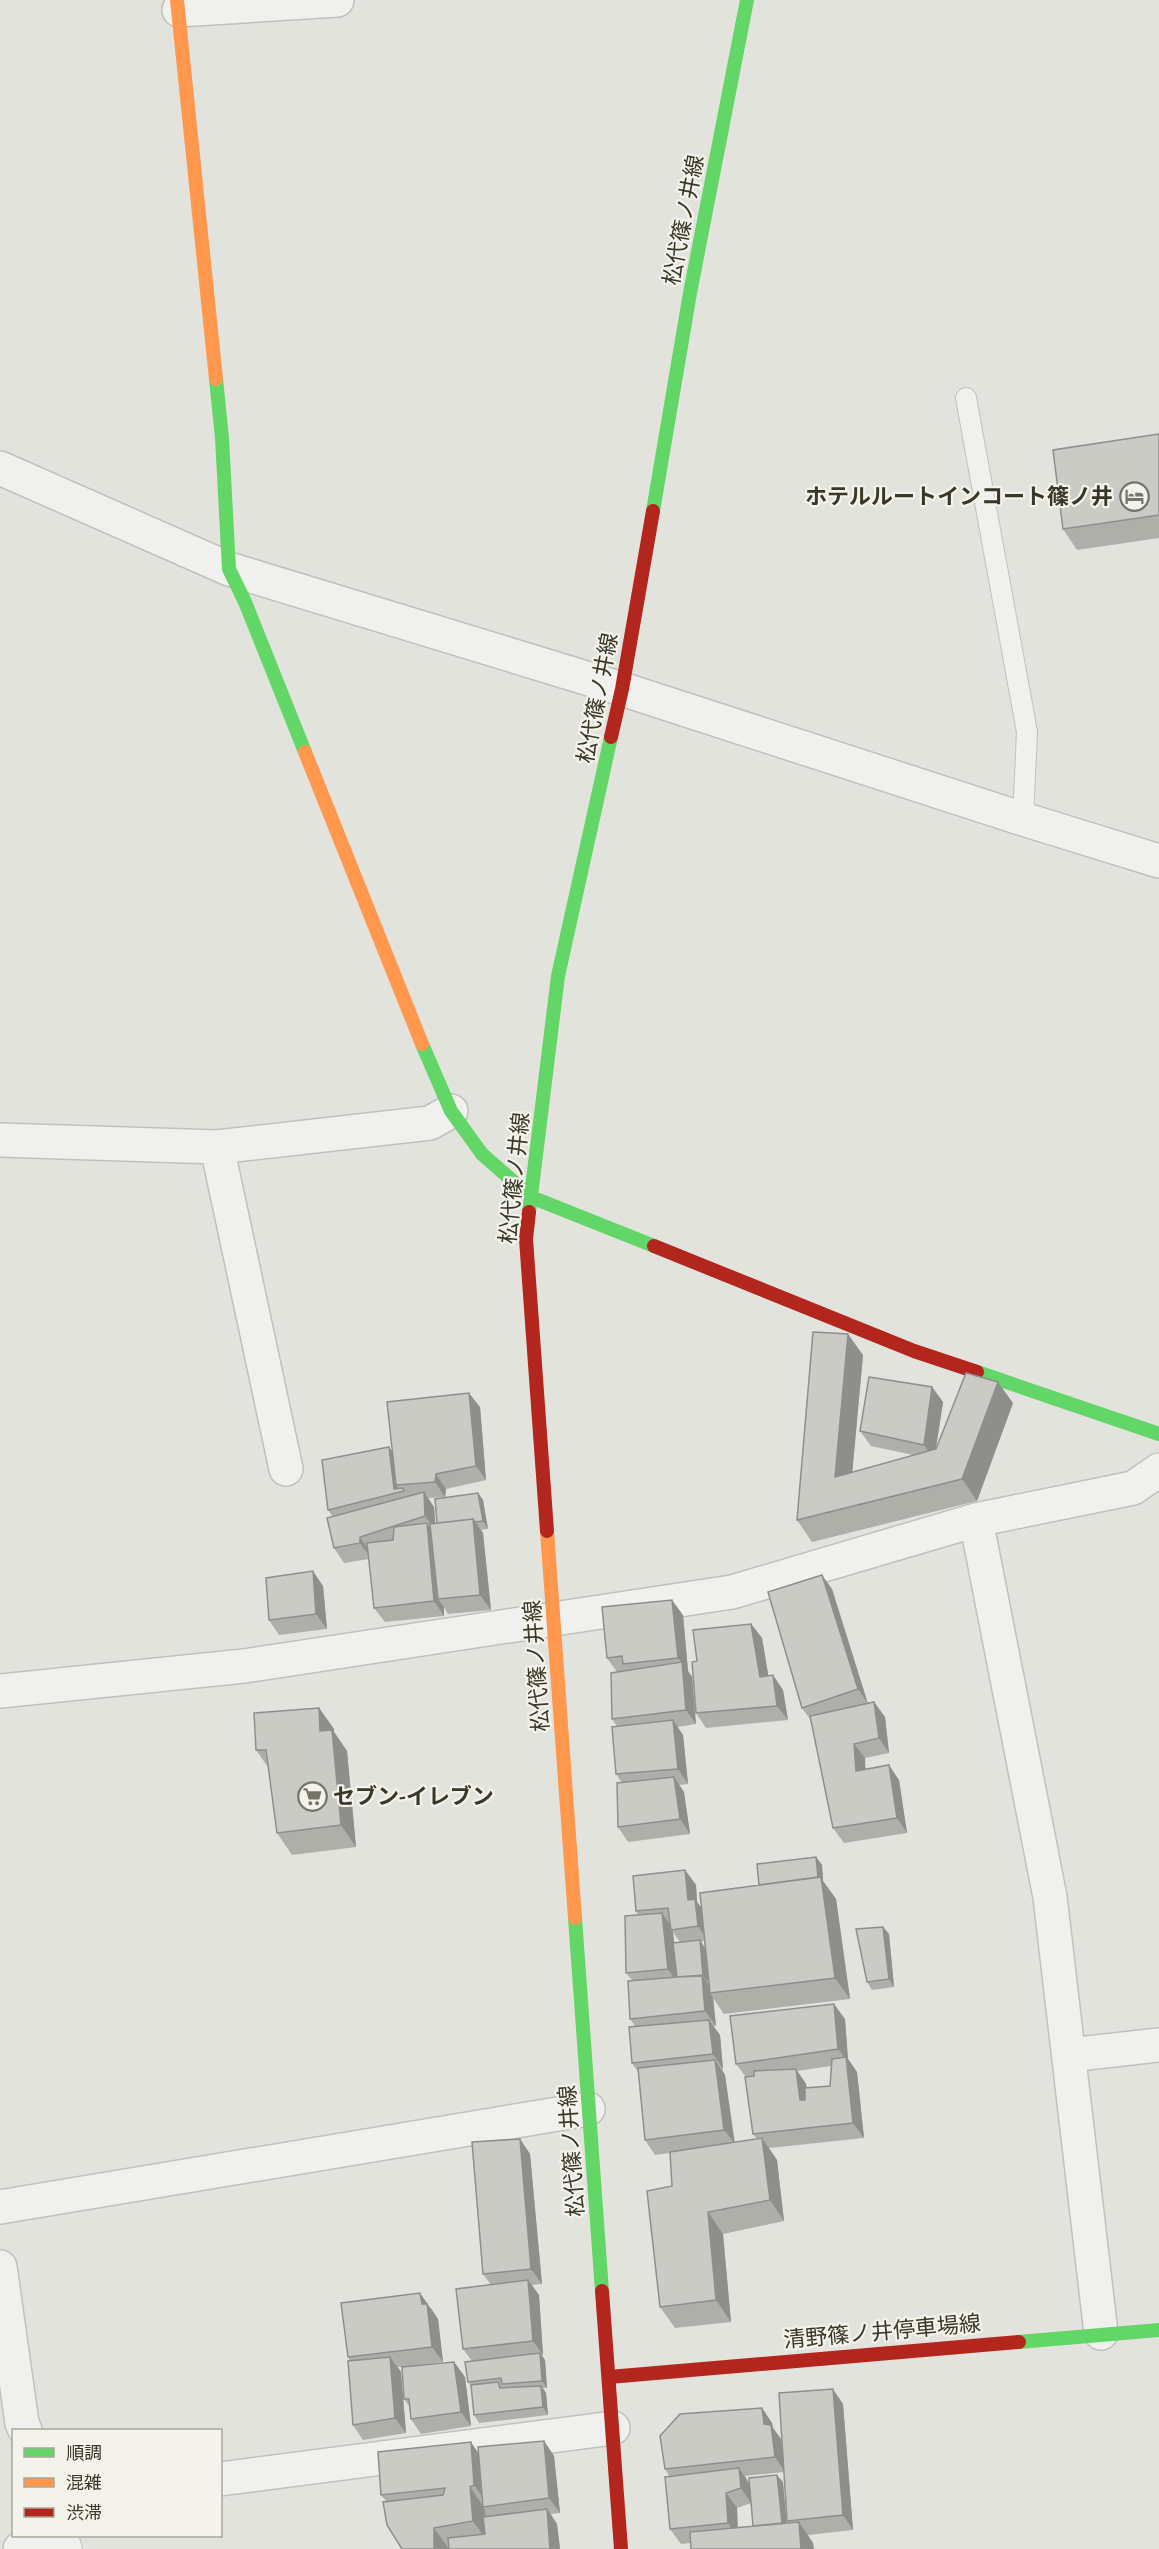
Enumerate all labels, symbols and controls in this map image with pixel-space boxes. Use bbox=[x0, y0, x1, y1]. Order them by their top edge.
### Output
street label: 松代篠ノ井線 bbox=[660, 153, 707, 287]
hotel icon: ホテルルートインコート篠ノ井 bbox=[1118, 480, 1150, 512]
place label: ホテルルートインコート篠ノ井 bbox=[805, 485, 1113, 508]
street label: 松代篠ノ井線 bbox=[574, 631, 621, 765]
street label: 松代篠ノ井線 bbox=[496, 1111, 533, 1245]
street label: 松代篠ノ井線 bbox=[520, 1599, 553, 1733]
supermarket icon: セブン-イレブン bbox=[296, 1780, 328, 1812]
place label: セブン-イレブン bbox=[333, 1784, 494, 1808]
street label: 松代篠ノ井線 bbox=[555, 2084, 588, 2218]
street label: 清野篠ノ井停車場線 bbox=[782, 2311, 982, 2352]
legend bbox=[12, 2429, 222, 2537]
text: 順調 bbox=[66, 2445, 102, 2463]
text: 混雑 bbox=[66, 2473, 102, 2493]
text: 渋滞 bbox=[66, 2504, 102, 2523]

